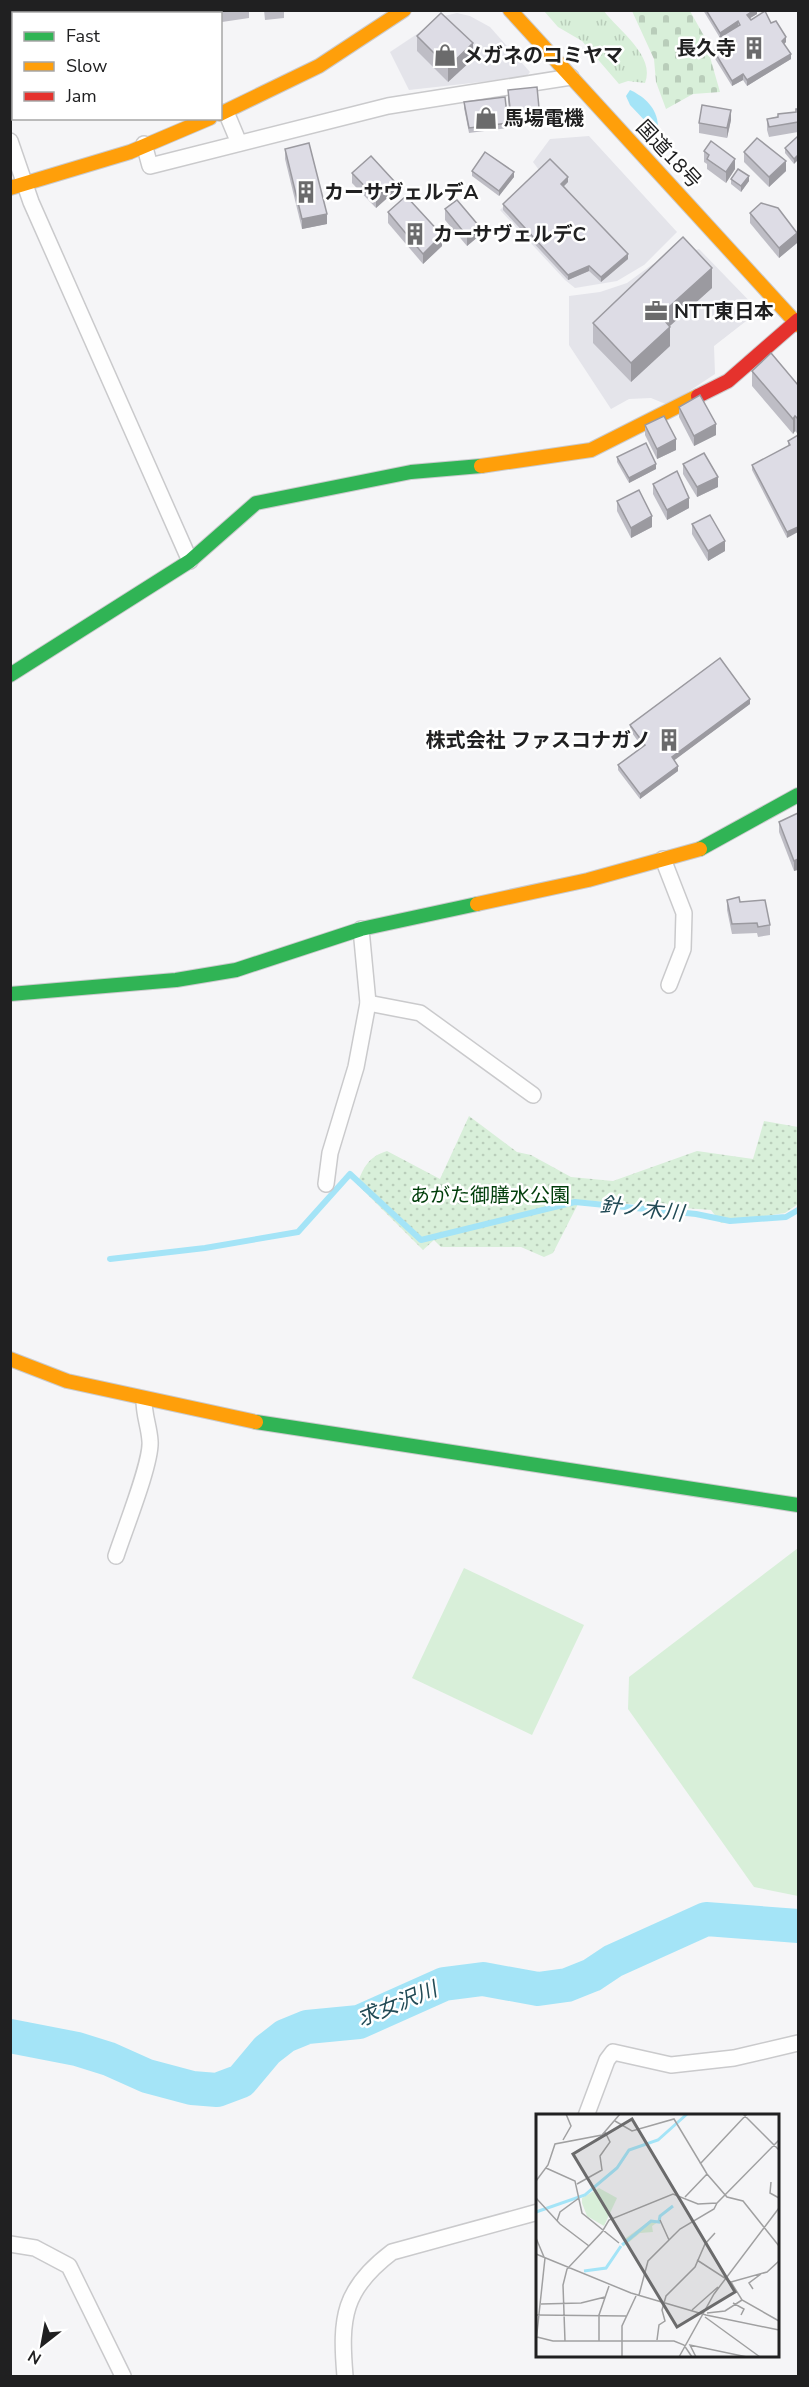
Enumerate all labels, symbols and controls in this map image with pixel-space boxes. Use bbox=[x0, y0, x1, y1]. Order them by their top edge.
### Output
legend bbox=[12, 12, 222, 120]
text: Fast bbox=[66, 24, 101, 48]
place label: 長久寺 bbox=[676, 35, 736, 62]
building icon: 長久寺 bbox=[741, 35, 767, 61]
shop icon: メガネのコミヤマ bbox=[432, 42, 458, 68]
place label: メガネのコミヤマ bbox=[463, 42, 623, 69]
text: Slow bbox=[66, 54, 107, 78]
text: Jam bbox=[65, 84, 97, 108]
shop icon: 馬場電機 bbox=[473, 105, 499, 131]
place label: 馬場電機 bbox=[504, 105, 584, 132]
street label: 国道18号 bbox=[630, 114, 707, 194]
building icon: カーサヴェルデA bbox=[293, 179, 319, 205]
place label: カーサヴェルデA bbox=[324, 179, 479, 206]
building icon: カーサヴェルデC bbox=[402, 221, 428, 247]
place label: カーサヴェルデC bbox=[433, 221, 586, 248]
office icon: NTT東日本 bbox=[643, 298, 669, 324]
place label: NTT東日本 bbox=[674, 298, 774, 325]
place label: 株式会社 ファスコナガノ bbox=[426, 727, 651, 754]
building icon: 株式会社 ファスコナガノ bbox=[656, 727, 682, 753]
park label: あがた御膳水公園 bbox=[410, 1182, 570, 1209]
water label: 針ノ木川 bbox=[599, 1191, 687, 1228]
water label: 求女沢川 bbox=[353, 1975, 443, 2033]
inset map bbox=[536, 2114, 779, 2357]
north arrow bbox=[12, 2315, 72, 2375]
text: N bbox=[24, 2344, 46, 2370]

